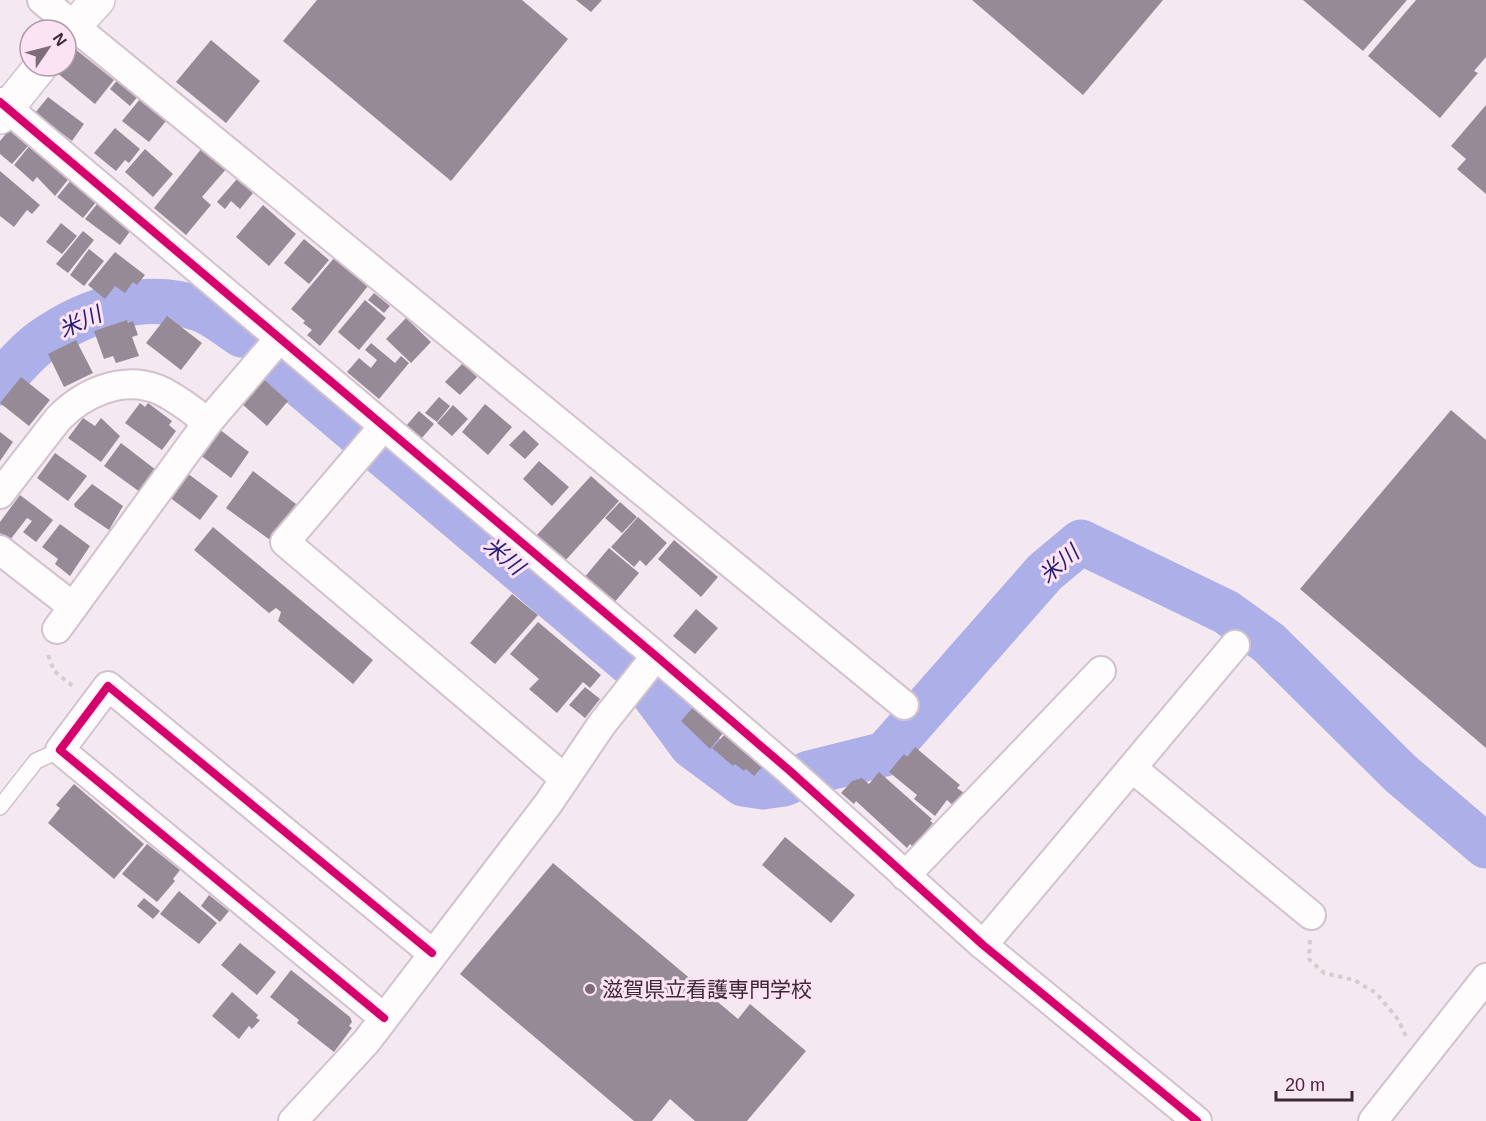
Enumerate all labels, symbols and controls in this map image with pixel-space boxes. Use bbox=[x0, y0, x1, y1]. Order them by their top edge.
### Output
north arrow bbox=[18, 18, 78, 78]
text: N bbox=[50, 30, 70, 49]
water label: 米川 bbox=[55, 301, 107, 342]
water label: 米川 bbox=[479, 532, 530, 581]
water label: 米川 bbox=[1034, 539, 1085, 588]
place label: 滋賀県立看護専門学校 bbox=[602, 978, 812, 1001]
marker: 滋賀県立看護専門学校 bbox=[583, 982, 597, 996]
scale bar bbox=[1276, 1064, 1352, 1102]
text: 20 m bbox=[1285, 1075, 1325, 1095]

